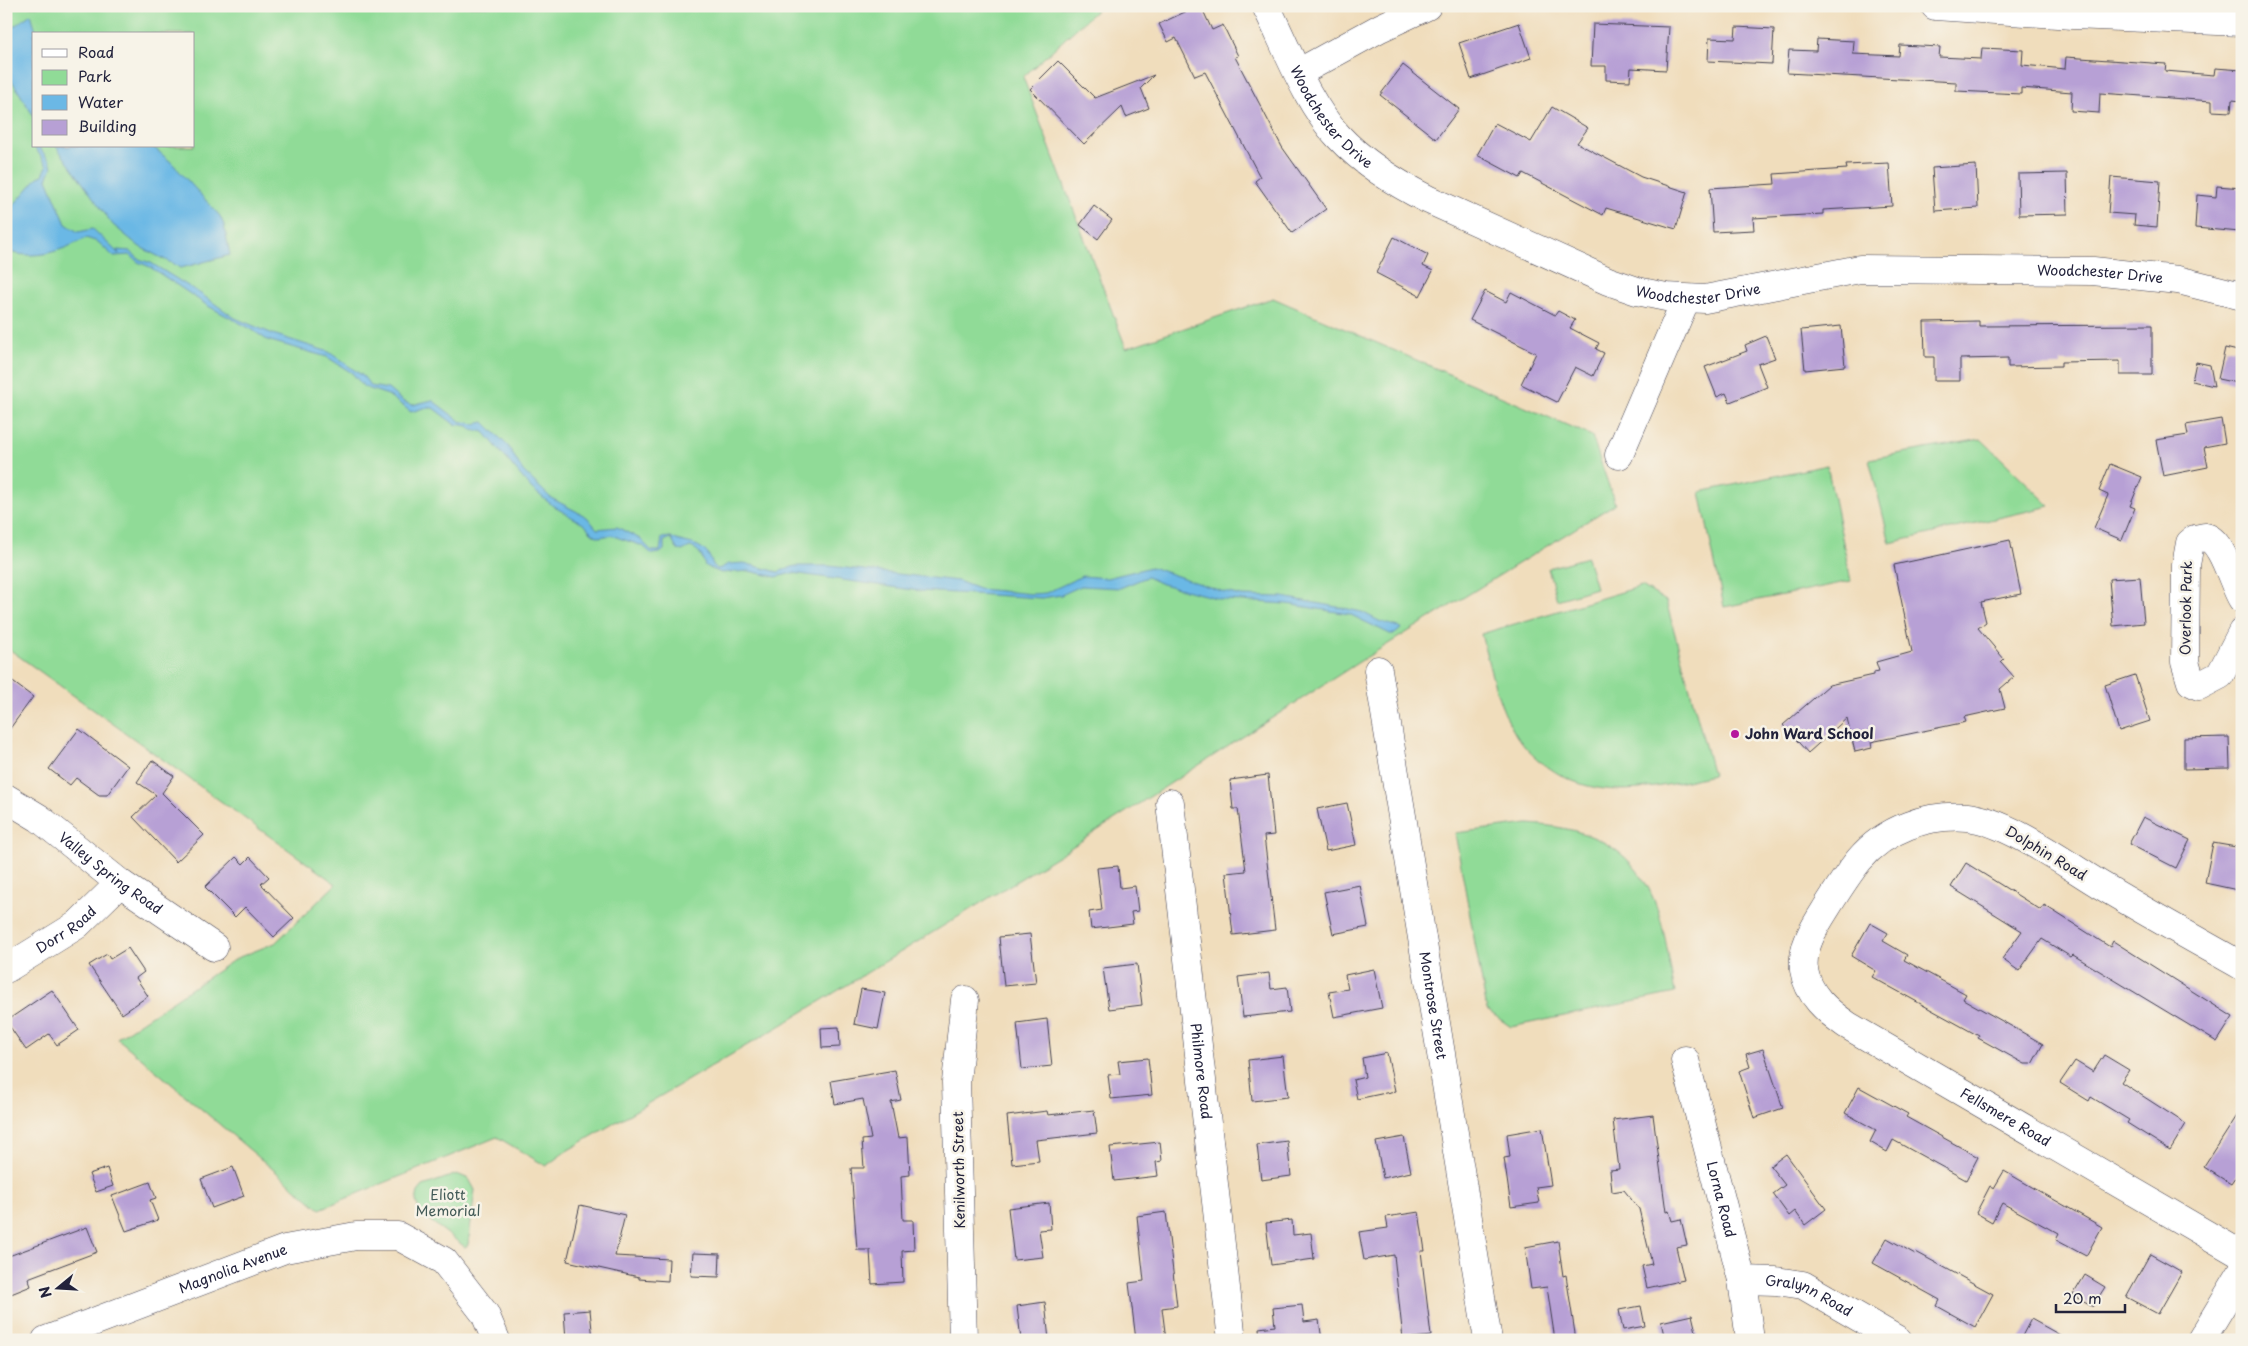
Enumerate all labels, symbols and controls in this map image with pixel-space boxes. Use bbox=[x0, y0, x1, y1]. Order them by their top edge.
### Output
legend bbox=[32, 32, 195, 148]
text: Road bbox=[78, 40, 114, 63]
street label: Woodchester Drive bbox=[1285, 62, 1378, 173]
text: Park bbox=[78, 64, 112, 87]
text: Water bbox=[78, 90, 123, 113]
text: Building bbox=[78, 114, 137, 137]
street label: Woodchester Drive bbox=[2037, 260, 2165, 288]
street label: Woodchester Drive bbox=[1634, 277, 1763, 309]
street label: Overlook Park bbox=[2174, 560, 2197, 655]
place label: John Ward School bbox=[1745, 723, 1874, 744]
marker: John Ward School bbox=[1729, 728, 1741, 740]
street label: Dolphin Road bbox=[2001, 820, 2091, 885]
street label: Valley Spring Road bbox=[54, 827, 167, 919]
street label: Dorr Road bbox=[32, 901, 101, 958]
street label: Montrose Street bbox=[1414, 950, 1453, 1061]
street label: Philmore Road bbox=[1185, 1022, 1217, 1120]
street label: Fellsmere Road bbox=[1957, 1082, 2055, 1151]
street label: Kenilworth Street bbox=[947, 1111, 970, 1229]
street label: Lorna Road bbox=[1702, 1159, 1742, 1240]
park label: Eliott Memorial bbox=[416, 1184, 480, 1221]
street label: Magnolia Avenue bbox=[176, 1238, 290, 1299]
north arrow bbox=[32, 1264, 82, 1314]
street label: Gralynn Road bbox=[1765, 1270, 1857, 1321]
scale bar bbox=[2056, 1281, 2124, 1313]
text: N bbox=[33, 1284, 57, 1301]
text: 20 m bbox=[2063, 1286, 2102, 1309]

